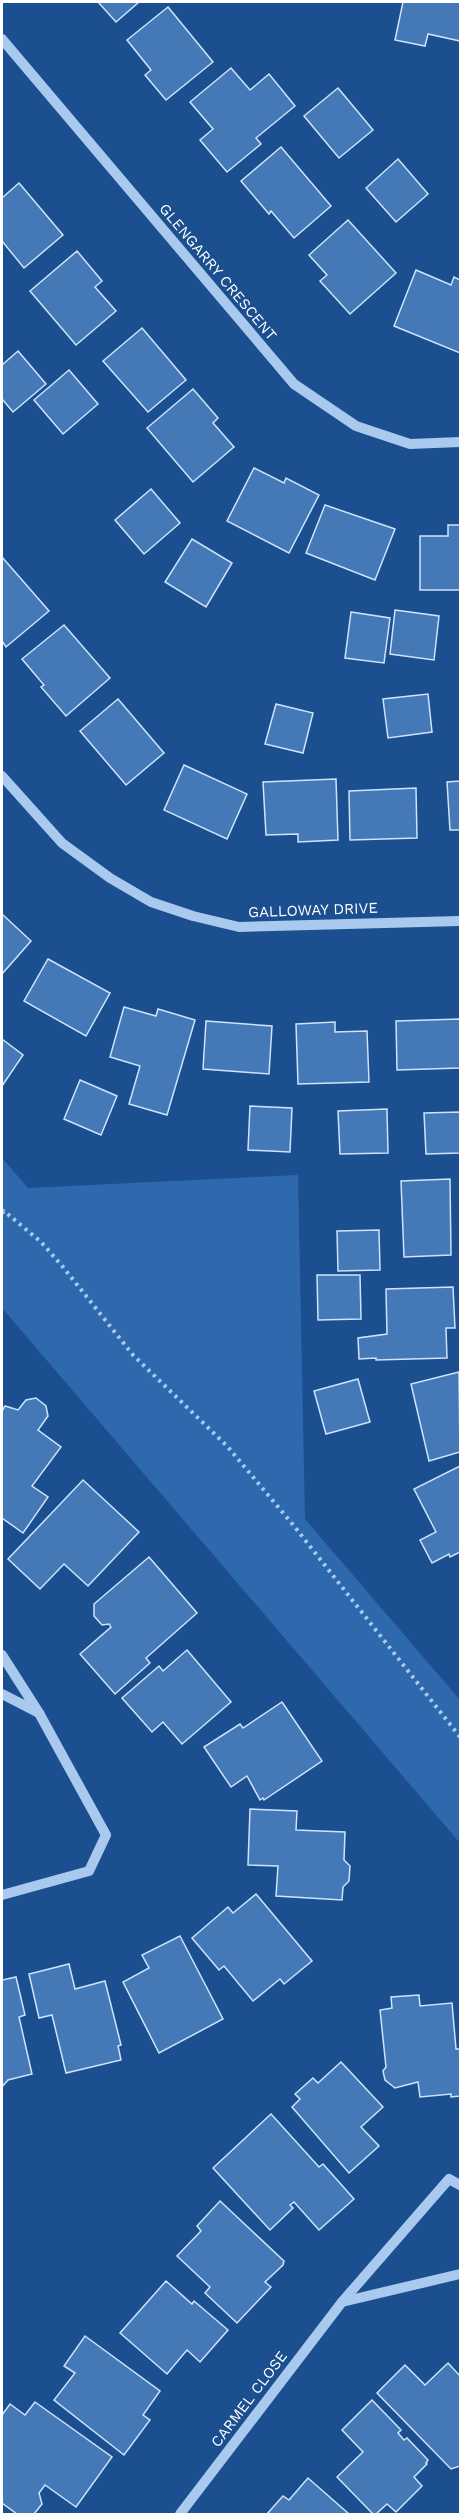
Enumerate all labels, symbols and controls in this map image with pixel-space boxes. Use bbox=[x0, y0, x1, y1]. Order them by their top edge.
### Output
street label: GLENGARRY CRESCENT bbox=[155, 200, 281, 344]
street label: GALLOWAY DRIVE bbox=[248, 899, 378, 921]
street label: CARMEL CLOSE bbox=[207, 2347, 291, 2451]

